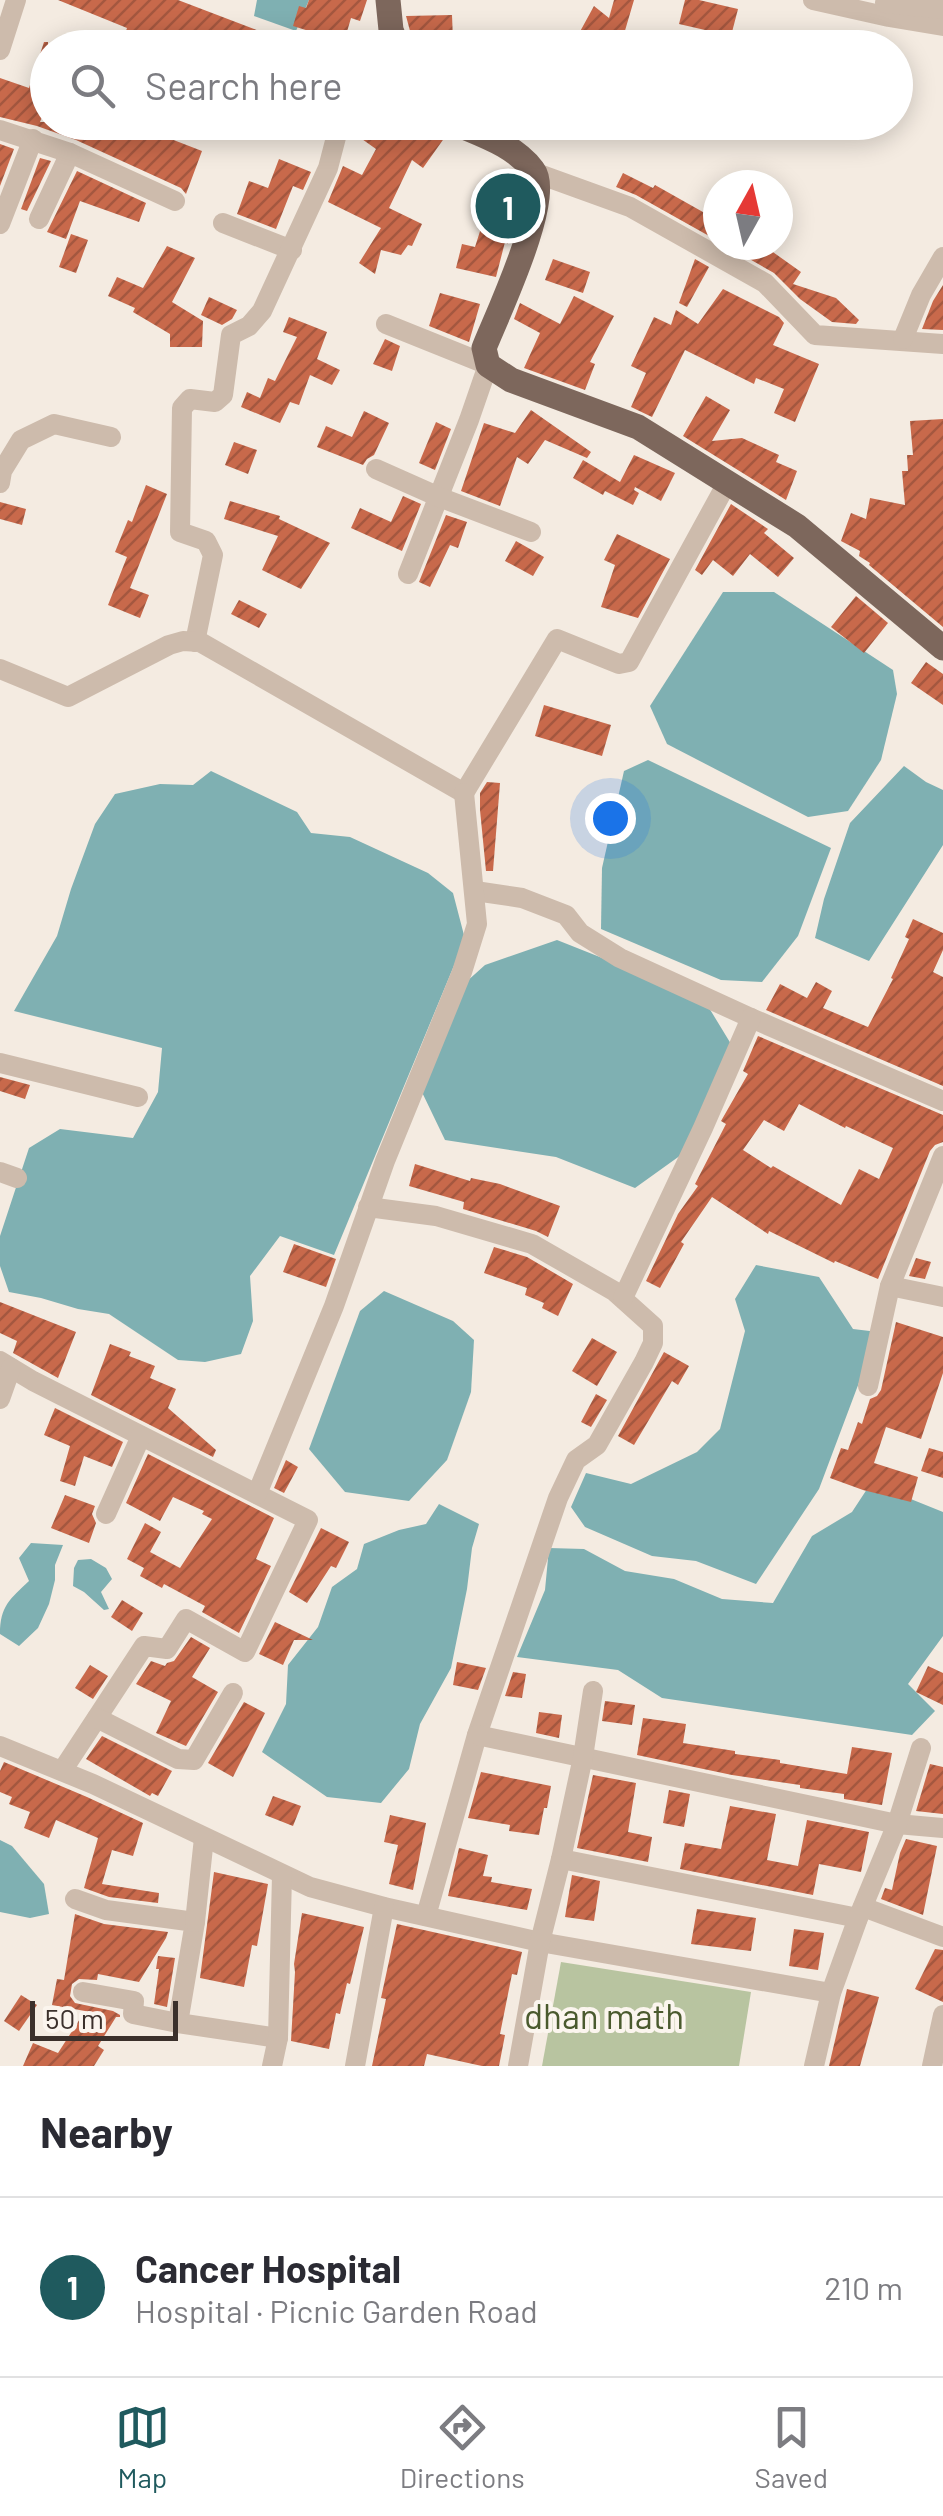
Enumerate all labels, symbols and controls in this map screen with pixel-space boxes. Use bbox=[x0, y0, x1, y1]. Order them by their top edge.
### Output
search box bbox=[30, 30, 913, 140]
icon: search bbox=[65, 58, 120, 113]
text: Search here bbox=[145, 62, 343, 108]
pin: 1 bbox=[476, 168, 540, 244]
north arrow bbox=[703, 170, 793, 260]
your location bbox=[585, 793, 636, 844]
park label: dhan math bbox=[524, 1994, 684, 2036]
scale bar bbox=[30, 1996, 178, 2040]
text: 50 m bbox=[45, 2001, 104, 2035]
text: Nearby bbox=[40, 2106, 173, 2156]
text: Cancer Hospital bbox=[135, 2245, 401, 2291]
text: 1 bbox=[67, 2268, 78, 2306]
text: 210 m bbox=[824, 2268, 903, 2306]
text: Hospital · Picnic Garden Road bbox=[135, 2291, 538, 2329]
tab: Map bbox=[115, 2400, 170, 2494]
tab: Directions bbox=[400, 2400, 525, 2494]
tab: Saved bbox=[755, 2400, 828, 2494]

